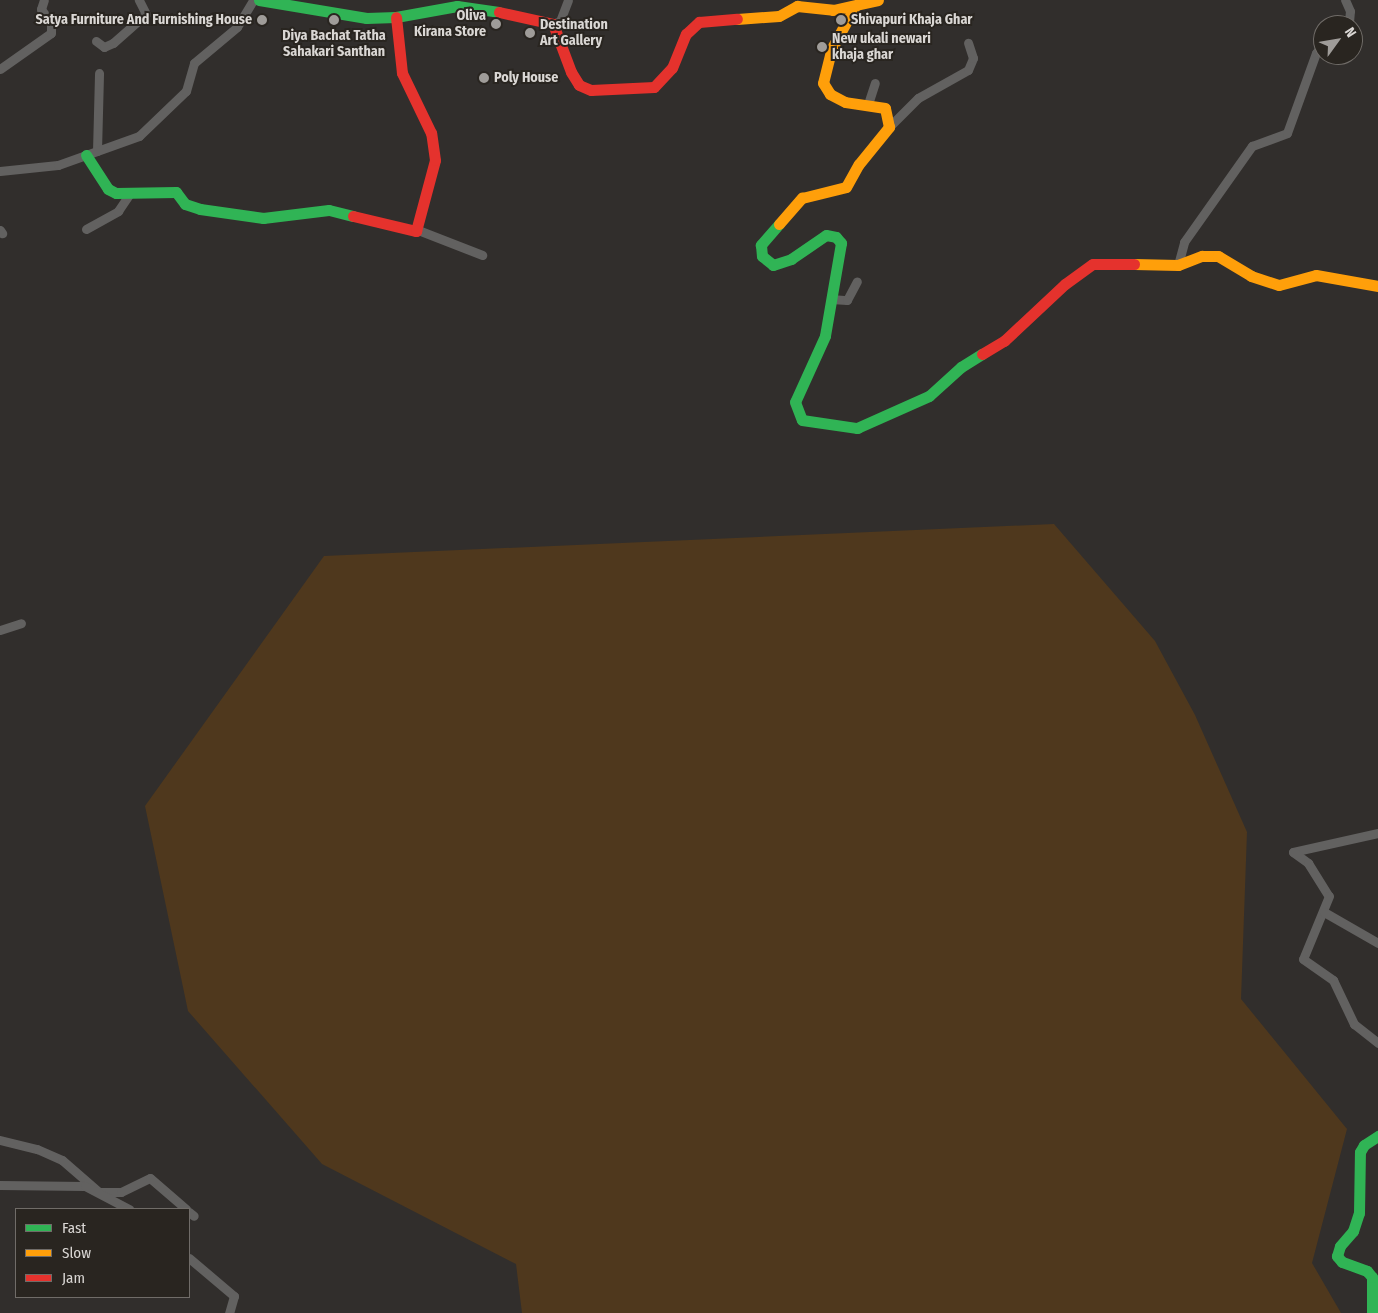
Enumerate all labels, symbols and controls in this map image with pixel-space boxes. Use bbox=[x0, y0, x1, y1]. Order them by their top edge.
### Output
place label: Oliva Kirana Store bbox=[414, 8, 486, 40]
place label: Satya Furniture And Furnishing House bbox=[35, 12, 252, 28]
place label: Shivapuri Khaja Ghar bbox=[851, 12, 972, 28]
marker: Satya Furniture And Furnishing House bbox=[256, 14, 268, 26]
marker: Diya Bachat Tatha Sahakari Santhan bbox=[328, 14, 340, 26]
marker: Shivapuri Khaja Ghar bbox=[835, 14, 847, 26]
north arrow bbox=[1313, 15, 1363, 65]
place label: Destination Art Gallery bbox=[540, 17, 608, 49]
marker: Oliva Kirana Store bbox=[490, 18, 502, 30]
text: N bbox=[1341, 24, 1360, 40]
marker: Destination Art Gallery bbox=[524, 27, 536, 39]
place label: Diya Bachat Tatha Sahakari Santhan bbox=[282, 28, 386, 60]
place label: New ukali newari khaja ghar bbox=[832, 31, 931, 64]
marker: New ukali newari khaja ghar bbox=[816, 41, 828, 53]
place label: Poly House bbox=[494, 70, 558, 86]
marker: Poly House bbox=[478, 72, 490, 84]
legend bbox=[15, 1208, 190, 1298]
text: Fast bbox=[62, 1219, 86, 1237]
text: Slow bbox=[62, 1244, 91, 1262]
text: Jam bbox=[62, 1269, 85, 1287]

